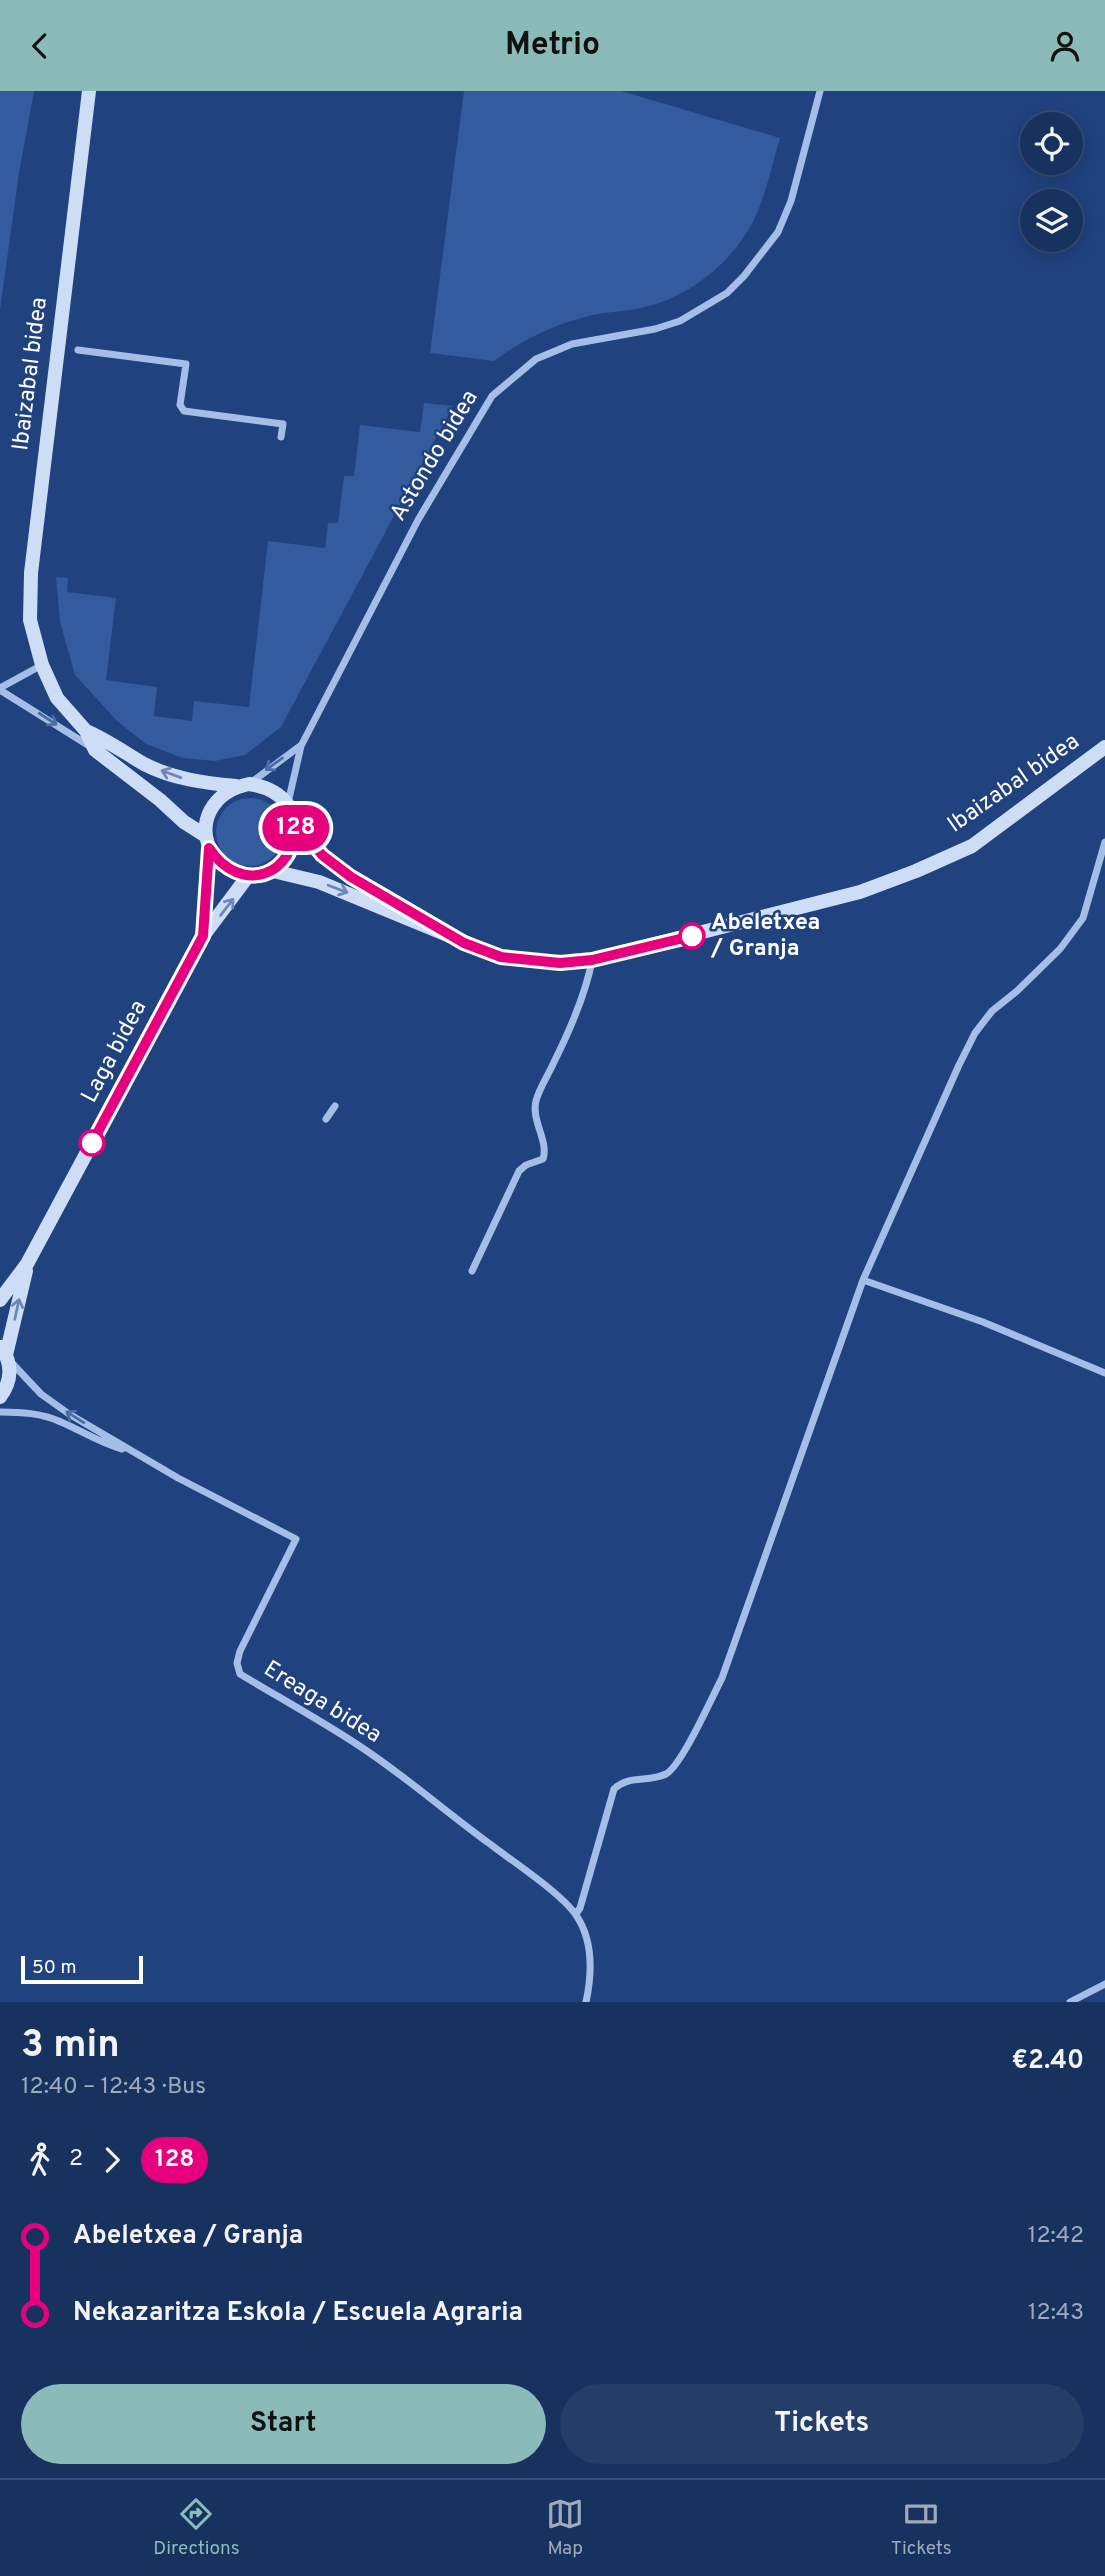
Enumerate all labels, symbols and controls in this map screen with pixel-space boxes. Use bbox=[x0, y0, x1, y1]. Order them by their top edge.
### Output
text: Metrio bbox=[505, 26, 600, 66]
icon: back bbox=[21, 27, 59, 65]
icon: person bbox=[1046, 27, 1084, 65]
map controls bbox=[1020, 112, 1083, 252]
button: locate bbox=[1020, 112, 1083, 175]
button: layers bbox=[1020, 189, 1083, 252]
street label: Ibaizabal bidea bbox=[7, 296, 55, 452]
street label: Astondo bidea bbox=[385, 385, 485, 527]
one-way arrow bbox=[38, 712, 57, 727]
street label: Ibaizabal bidea bbox=[943, 728, 1085, 840]
one-way arrow bbox=[265, 757, 284, 771]
one-way arrow bbox=[160, 766, 182, 779]
line badge: 128 bbox=[256, 805, 336, 851]
text: 128 bbox=[276, 813, 316, 843]
one-way arrow bbox=[327, 884, 349, 897]
one-way arrow bbox=[219, 898, 234, 917]
place label: Abeletxea / Granja bbox=[710, 909, 820, 964]
marker: Abeletxea / Granja bbox=[679, 923, 705, 949]
street label: Laga bidea bbox=[76, 996, 154, 1108]
unlabelled marker bbox=[79, 1130, 105, 1156]
one-way arrow bbox=[11, 1298, 25, 1321]
one-way arrow bbox=[65, 1410, 85, 1424]
street label: Ereaga bidea bbox=[258, 1655, 386, 1751]
scale bar bbox=[21, 1953, 144, 1985]
text: 50 m bbox=[32, 1956, 77, 1980]
text: 3 min bbox=[21, 2022, 120, 2071]
text: €2.40 bbox=[1011, 2045, 1084, 2078]
text: 12:40 – 12:43 · Bus bbox=[21, 2073, 206, 2102]
icon: walk bbox=[21, 2141, 59, 2179]
icon: forward bbox=[93, 2141, 131, 2179]
text: 2 bbox=[69, 2145, 83, 2174]
text: 128 bbox=[155, 2145, 194, 2175]
text: Abeletxea / Granja bbox=[73, 2220, 303, 2253]
text: 12:42 bbox=[1028, 2222, 1084, 2251]
text: Nekazaritza Eskola / Escuela Agraria bbox=[73, 2297, 523, 2330]
text: 12:43 bbox=[1028, 2299, 1084, 2328]
button: Start bbox=[21, 2384, 546, 2464]
button: Tickets bbox=[560, 2384, 1084, 2464]
tab: Directions bbox=[153, 2495, 240, 2561]
tab: Map bbox=[546, 2495, 584, 2561]
tab: Tickets bbox=[891, 2495, 952, 2561]

